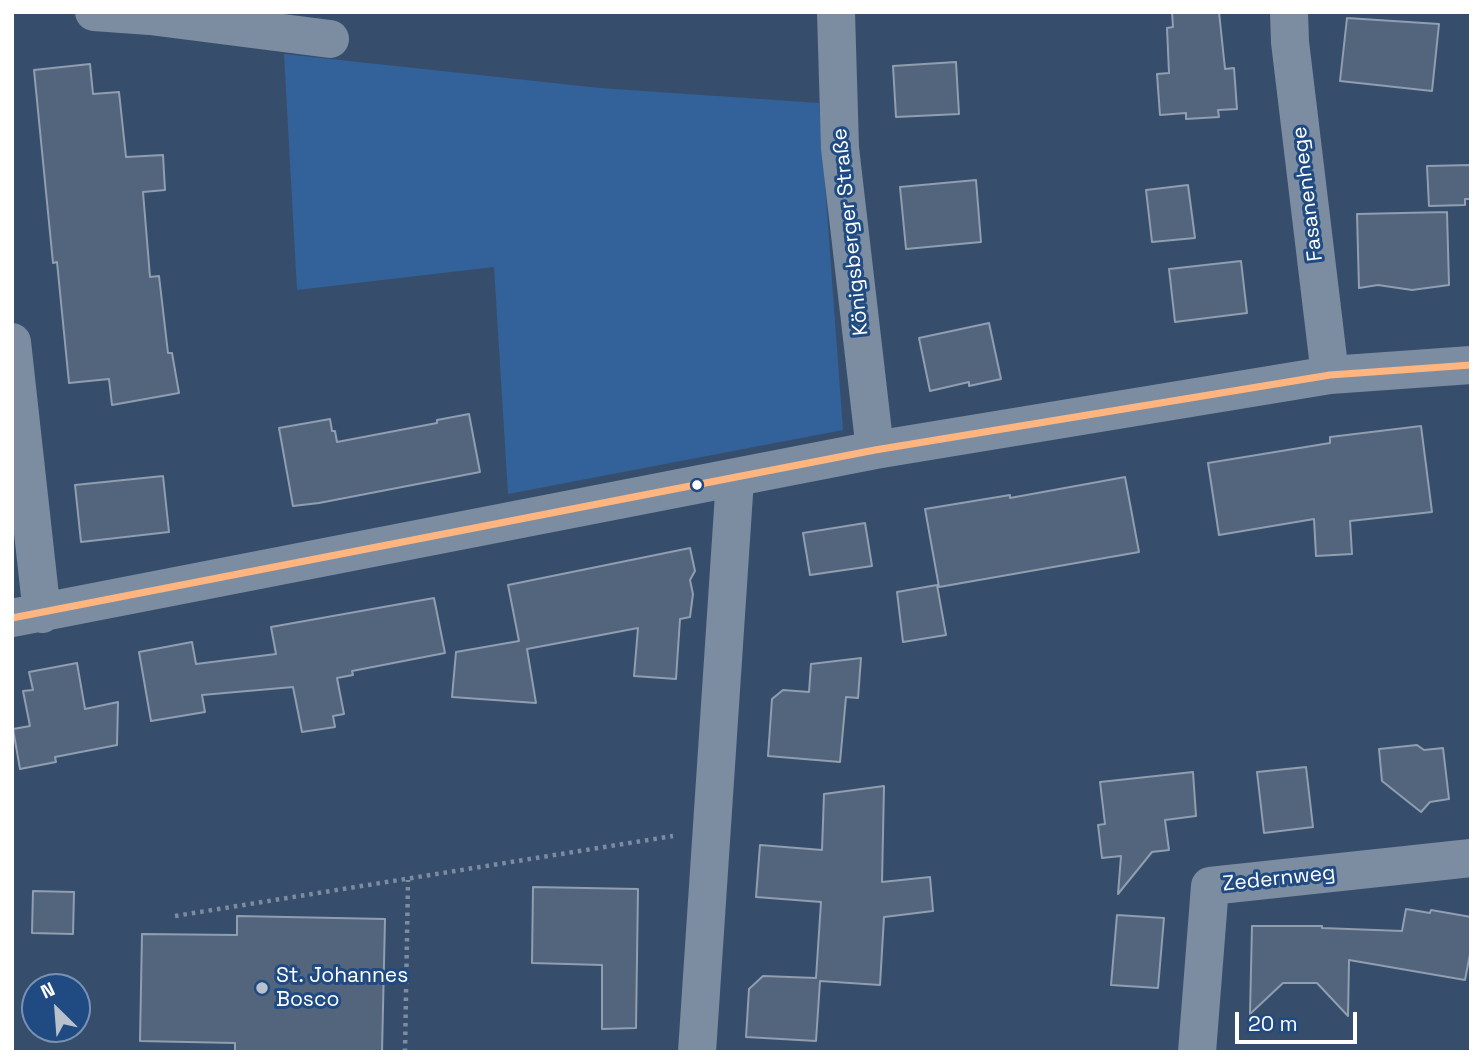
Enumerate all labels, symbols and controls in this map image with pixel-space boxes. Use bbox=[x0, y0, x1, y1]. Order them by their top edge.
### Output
street label: Fasanenhege bbox=[1287, 125, 1329, 263]
street label: Königsberger Straße bbox=[828, 127, 874, 337]
unlabelled marker bbox=[690, 478, 704, 492]
street label: Zedernweg bbox=[1221, 861, 1337, 897]
place label: St. Johannes Bosco bbox=[276, 963, 408, 1013]
north arrow bbox=[21, 973, 91, 1043]
text: N bbox=[37, 976, 59, 1004]
marker: St. Johannes Bosco bbox=[254, 980, 270, 996]
scale bar bbox=[1238, 998, 1360, 1042]
text: 20 m bbox=[1248, 1010, 1298, 1037]

